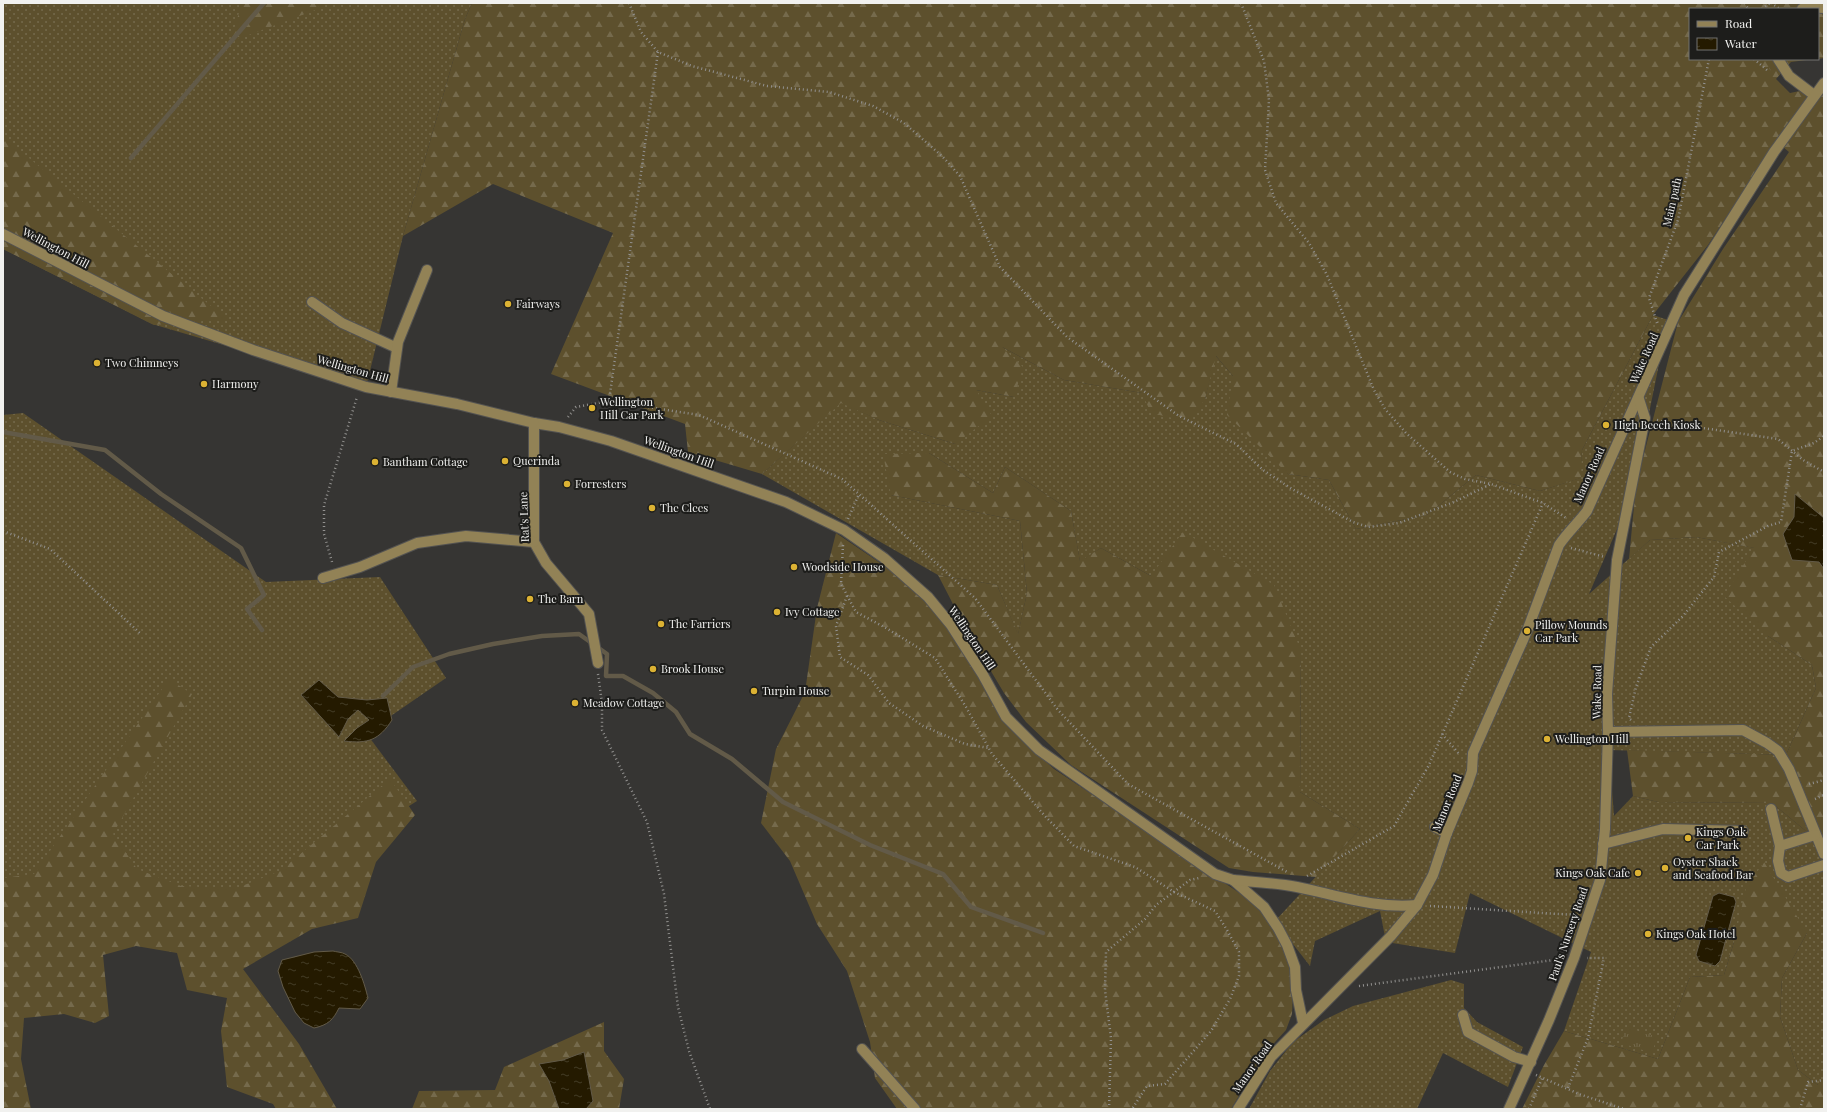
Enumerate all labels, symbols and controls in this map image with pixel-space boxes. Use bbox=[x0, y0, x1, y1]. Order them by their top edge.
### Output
legend bbox=[1689, 8, 1819, 60]
text: Road bbox=[1725, 15, 1752, 31]
text: Water bbox=[1724, 35, 1758, 51]
street label: Main path bbox=[1659, 175, 1685, 228]
street label: Wellington Hill bbox=[19, 223, 92, 271]
place label: Fairways bbox=[516, 296, 560, 311]
marker: Fairways bbox=[503, 299, 513, 309]
street label: Wake Road bbox=[1625, 330, 1662, 386]
street label: Wellington Hill bbox=[315, 351, 391, 386]
place label: Two Chimneys bbox=[105, 355, 178, 370]
marker: Two Chimneys bbox=[92, 358, 102, 368]
place label: Harmony bbox=[212, 376, 259, 391]
marker: Harmony bbox=[199, 379, 209, 389]
place label: Wellington Hill Car Park bbox=[599, 394, 664, 422]
marker: Wellington Hill Car Park bbox=[587, 403, 597, 413]
place label: High Beech Kiosk bbox=[1614, 417, 1701, 432]
marker: High Beech Kiosk bbox=[1601, 420, 1611, 430]
street label: Wellington Hill bbox=[641, 432, 716, 471]
street label: Manor Road bbox=[1569, 444, 1608, 505]
place label: Querinda bbox=[513, 453, 560, 468]
place label: Bantham Cottage bbox=[383, 454, 468, 469]
marker: Querinda bbox=[500, 456, 510, 466]
marker: Bantham Cottage bbox=[370, 457, 380, 467]
place label: Forresters bbox=[575, 476, 626, 491]
marker: Forresters bbox=[562, 479, 572, 489]
street label: Rat's Lane bbox=[515, 491, 532, 542]
place label: The Clees bbox=[660, 500, 708, 515]
marker: The Clees bbox=[647, 503, 657, 513]
place label: Woodside House bbox=[801, 559, 884, 574]
marker: Woodside House bbox=[789, 562, 799, 572]
place label: The Barn bbox=[538, 591, 584, 606]
marker: The Barn bbox=[525, 594, 535, 604]
street label: Wellington Hill bbox=[945, 602, 999, 672]
place label: Ivy Cottage bbox=[785, 604, 840, 619]
marker: Ivy Cottage bbox=[772, 607, 782, 617]
place label: The Farriers bbox=[669, 616, 731, 631]
place label: Pillow Mounds Car Park bbox=[1535, 617, 1607, 645]
marker: The Farriers bbox=[656, 619, 666, 629]
marker: Pillow Mounds Car Park bbox=[1522, 626, 1532, 636]
place label: Brook House bbox=[661, 661, 725, 676]
marker: Brook House bbox=[648, 664, 658, 674]
street label: Wake Road bbox=[1589, 664, 1604, 720]
place label: Turpin House bbox=[762, 683, 830, 698]
marker: Turpin House bbox=[749, 686, 759, 696]
place label: Meadow Cottage bbox=[583, 695, 665, 710]
marker: Meadow Cottage bbox=[570, 698, 580, 708]
place label: Wellington Hill bbox=[1554, 731, 1629, 746]
marker: Wellington Hill bbox=[1542, 734, 1552, 744]
street label: Manor Road bbox=[1428, 772, 1465, 833]
place label: Kings Oak Car Park bbox=[1696, 824, 1746, 852]
marker: Kings Oak Car Park bbox=[1683, 833, 1693, 843]
place label: Oyster Shack and Seafood Bar bbox=[1673, 854, 1753, 882]
marker: Oyster Shack and Seafood Bar bbox=[1660, 863, 1670, 873]
place label: Kings Oak Cafe bbox=[1555, 865, 1630, 880]
marker: Kings Oak Cafe bbox=[1633, 868, 1643, 878]
street label: Paul's Nursery Road bbox=[1544, 884, 1591, 983]
place label: Kings Oak Hotel bbox=[1656, 926, 1735, 941]
marker: Kings Oak Hotel bbox=[1643, 929, 1653, 939]
street label: Manor Road bbox=[1228, 1037, 1275, 1096]

